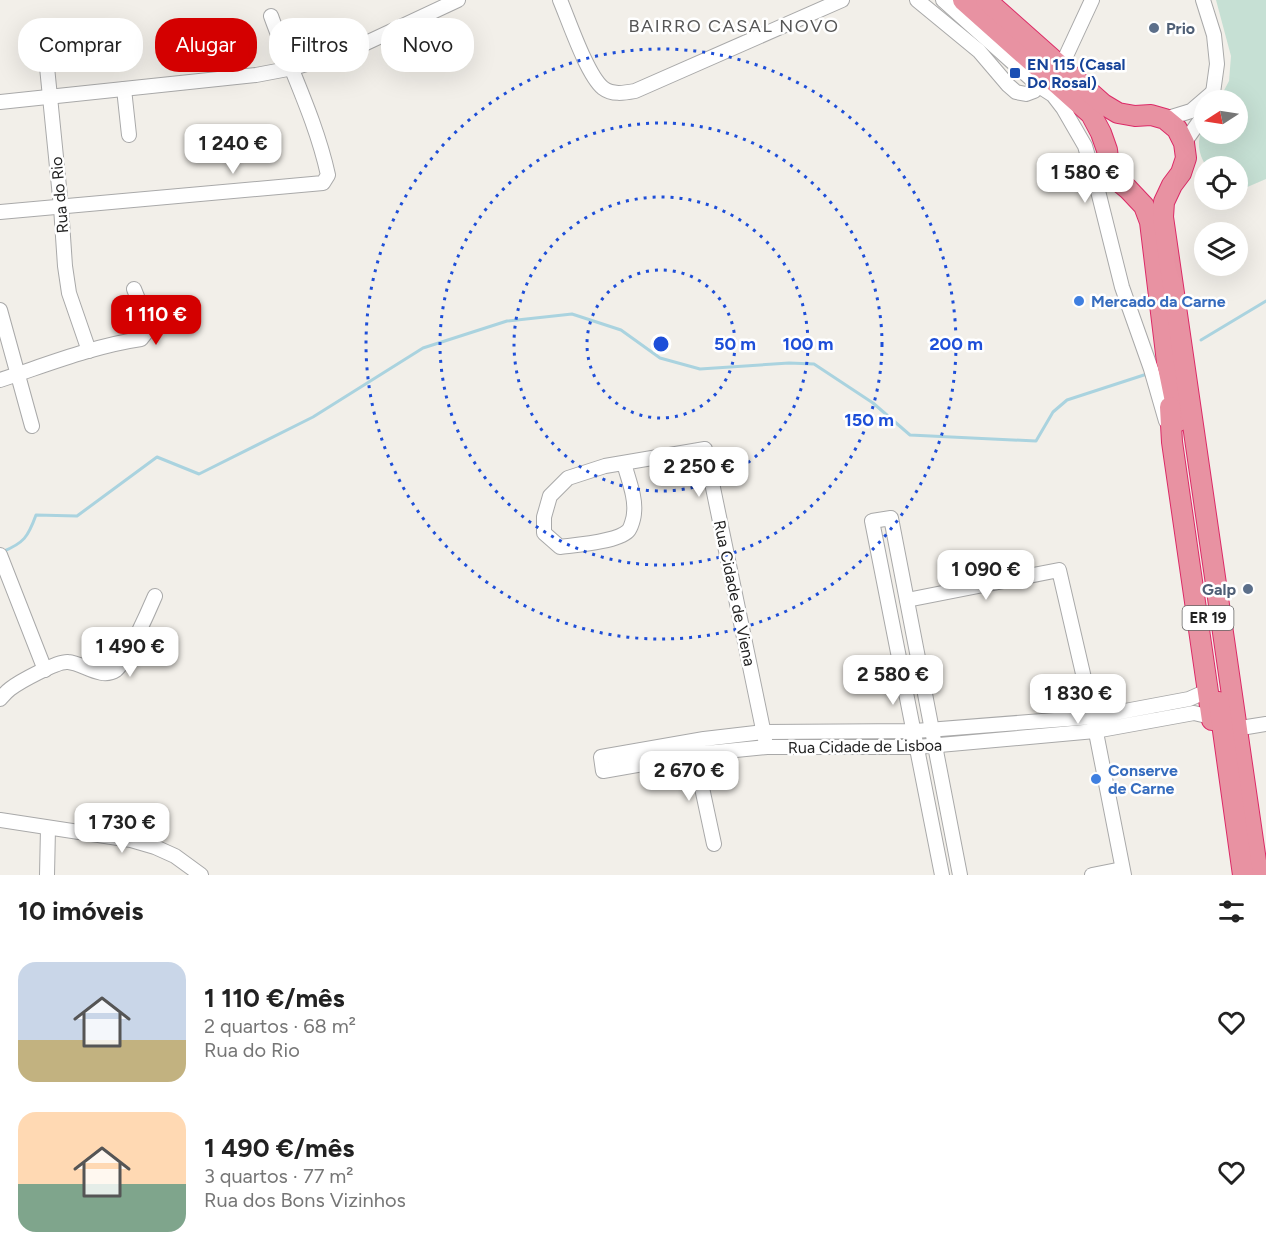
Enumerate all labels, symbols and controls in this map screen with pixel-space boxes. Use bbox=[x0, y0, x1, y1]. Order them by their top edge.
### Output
district label: BAIRRO CASAL NOVO bbox=[629, 15, 839, 37]
chip: Comprar bbox=[18, 18, 143, 72]
chip: Alugar bbox=[155, 18, 257, 72]
chip: Filtros bbox=[269, 18, 369, 72]
chip: Novo bbox=[381, 18, 474, 72]
place label: Prio bbox=[1166, 19, 1195, 38]
marker: Prio bbox=[1147, 21, 1161, 35]
place label: EN 115 (Casal Do Rosal) bbox=[1027, 55, 1125, 92]
marker: EN 115 (Casal Do Rosal) bbox=[1008, 66, 1022, 80]
north arrow bbox=[1194, 90, 1248, 144]
map controls bbox=[1194, 90, 1248, 276]
pin: 1 240 € bbox=[178, 124, 288, 175]
text: 1 240 € bbox=[198, 131, 268, 155]
pin: 1 580 € bbox=[1030, 153, 1140, 204]
street label: Rua do Rio bbox=[47, 156, 72, 234]
button: locate bbox=[1194, 156, 1248, 210]
text: 1 580 € bbox=[1051, 160, 1119, 184]
button: layers bbox=[1194, 222, 1248, 276]
place label: Mercado da Carne bbox=[1091, 292, 1226, 311]
marker: Mercado da Carne bbox=[1072, 294, 1086, 308]
pin: 1 110 € bbox=[101, 295, 211, 346]
text: 1 110 € bbox=[125, 302, 187, 326]
text: 50 m bbox=[714, 333, 756, 355]
text: 100 m bbox=[783, 333, 833, 355]
text: 200 m bbox=[929, 333, 983, 355]
centre of rings bbox=[651, 334, 671, 354]
text: 150 m bbox=[844, 409, 894, 431]
pin: 2 250 € bbox=[644, 447, 754, 498]
text: 2 250 € bbox=[663, 454, 735, 478]
street label: Rua Cidade de Viena bbox=[710, 518, 759, 668]
pin: 1 090 € bbox=[931, 550, 1041, 601]
text: 1 090 € bbox=[951, 557, 1021, 581]
place label: Galp bbox=[1202, 580, 1236, 599]
marker: Galp bbox=[1241, 582, 1255, 596]
road number: ER 19 bbox=[1182, 606, 1234, 630]
pin: 1 490 € bbox=[75, 627, 185, 678]
text: 1 490 € bbox=[95, 634, 165, 658]
pin: 2 580 € bbox=[838, 655, 948, 706]
text: 2 580 € bbox=[857, 662, 929, 686]
pin: 1 830 € bbox=[1023, 674, 1133, 725]
text: 1 830 € bbox=[1044, 681, 1112, 705]
street label: Rua Cidade de Lisboa bbox=[788, 736, 942, 757]
pin: 2 670 € bbox=[634, 751, 744, 802]
text: 2 670 € bbox=[654, 758, 724, 782]
place label: Conserve de Carne bbox=[1108, 761, 1178, 798]
marker: Conserve de Carne bbox=[1089, 772, 1103, 786]
pin: 1 730 € bbox=[67, 803, 177, 854]
text: 1 730 € bbox=[88, 810, 156, 834]
text: 10 imóveis bbox=[18, 895, 143, 927]
icon: filters bbox=[1215, 895, 1248, 928]
text: 1 110 €/mês bbox=[204, 982, 345, 1014]
icon: home bbox=[66, 986, 138, 1058]
icon: heart bbox=[1215, 1006, 1248, 1039]
text: 2 quartos · 68 m² bbox=[204, 1014, 356, 1038]
text: Rua do Rio bbox=[204, 1038, 300, 1062]
text: 1 490 €/mês bbox=[204, 1132, 354, 1164]
icon: home bbox=[66, 1136, 138, 1208]
icon: heart bbox=[1215, 1156, 1248, 1189]
text: 3 quartos · 77 m² bbox=[204, 1164, 354, 1188]
text: Rua dos Bons Vizinhos bbox=[204, 1188, 406, 1212]

